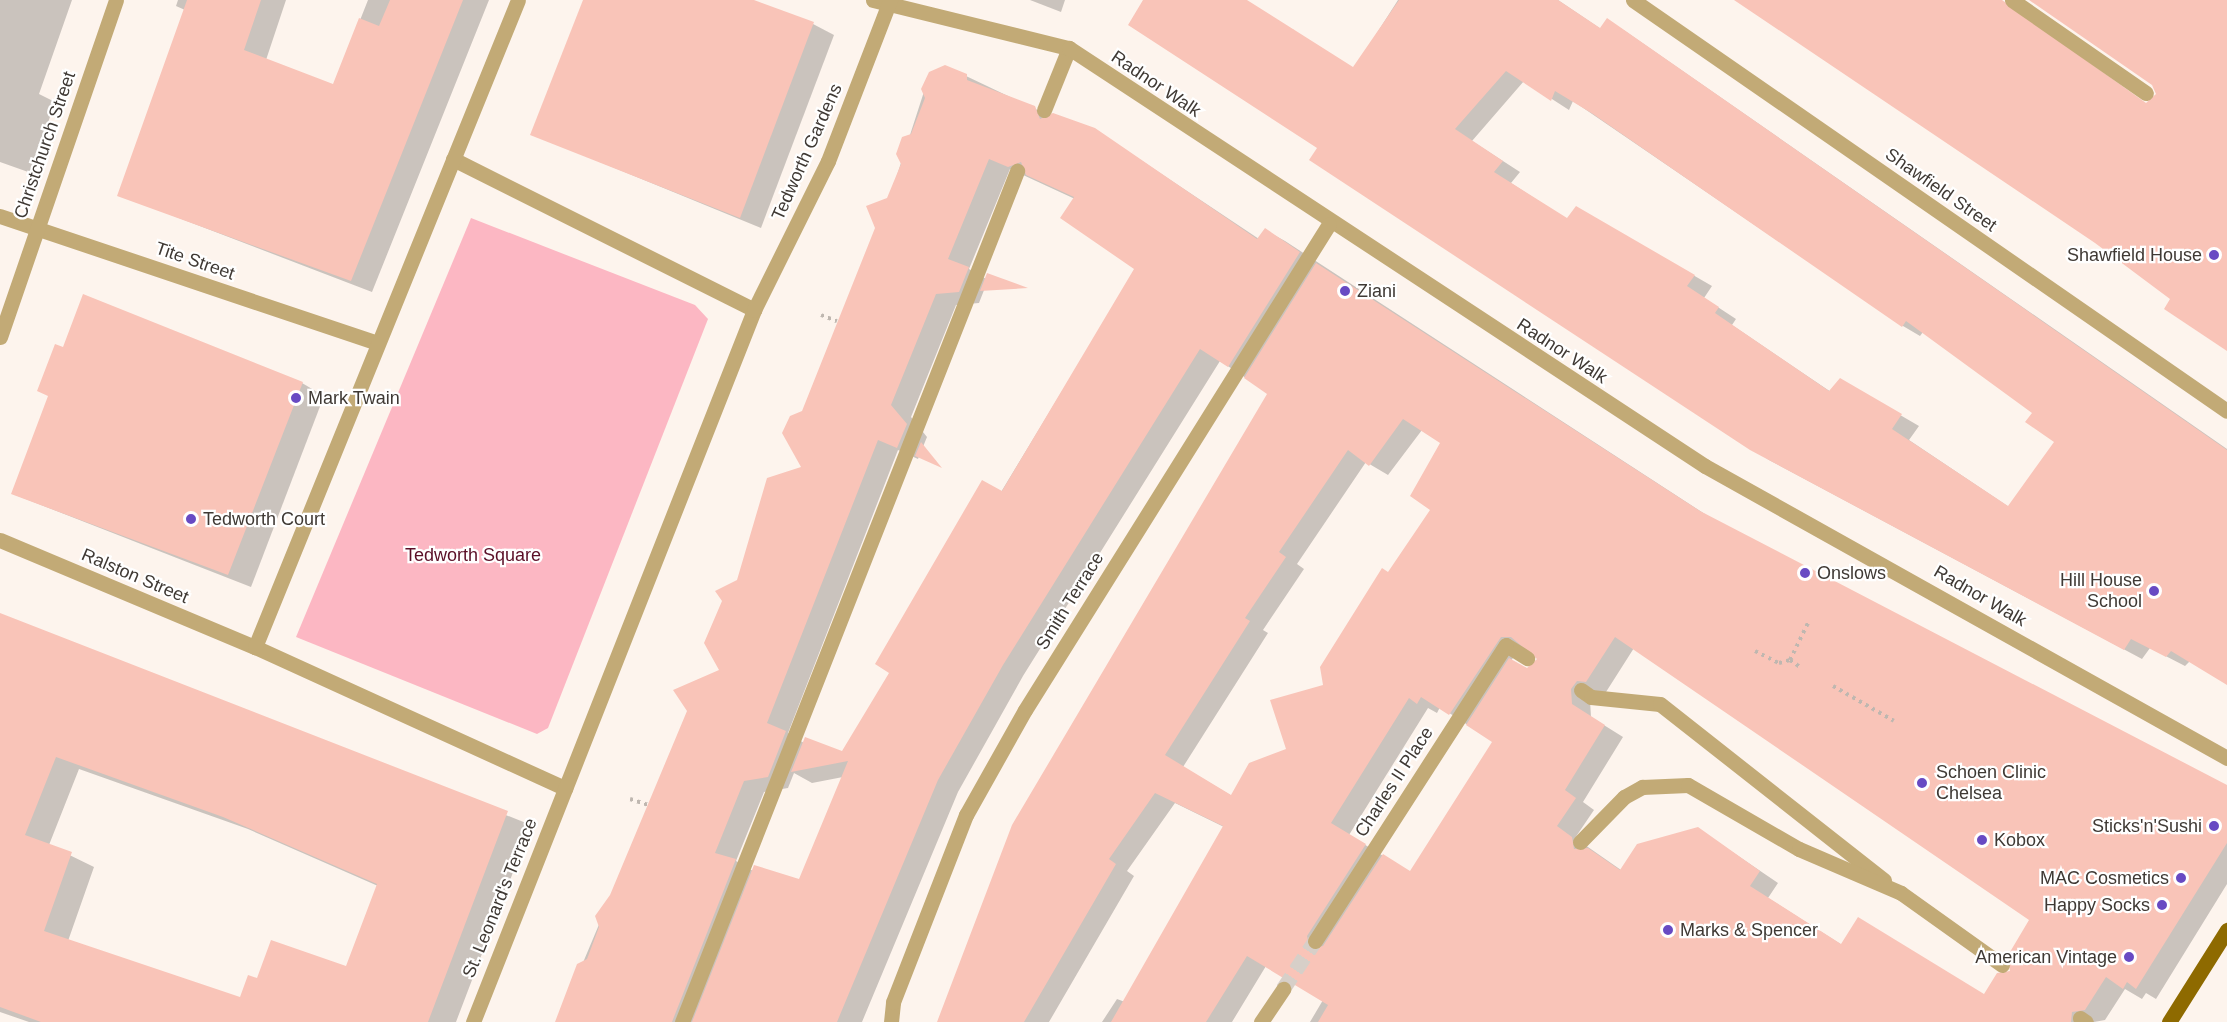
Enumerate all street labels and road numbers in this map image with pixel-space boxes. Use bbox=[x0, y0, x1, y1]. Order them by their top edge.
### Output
street label: Radnor Walk bbox=[1107, 46, 1205, 122]
street label: Christchurch Street bbox=[10, 69, 80, 221]
street label: Tedworth Gardens bbox=[767, 80, 847, 224]
street label: Shawfield Street bbox=[1881, 144, 2001, 236]
street label: Tite Street bbox=[153, 237, 237, 285]
street label: Radnor Walk bbox=[1513, 314, 1611, 388]
street label: Ralston Street bbox=[78, 544, 192, 608]
street label: Smith Terrace bbox=[1031, 548, 1109, 654]
street label: Radnor Walk bbox=[1930, 561, 2030, 631]
street label: Charles II Place bbox=[1350, 723, 1438, 841]
street label: St. Leonard's Terrace bbox=[458, 815, 542, 981]

